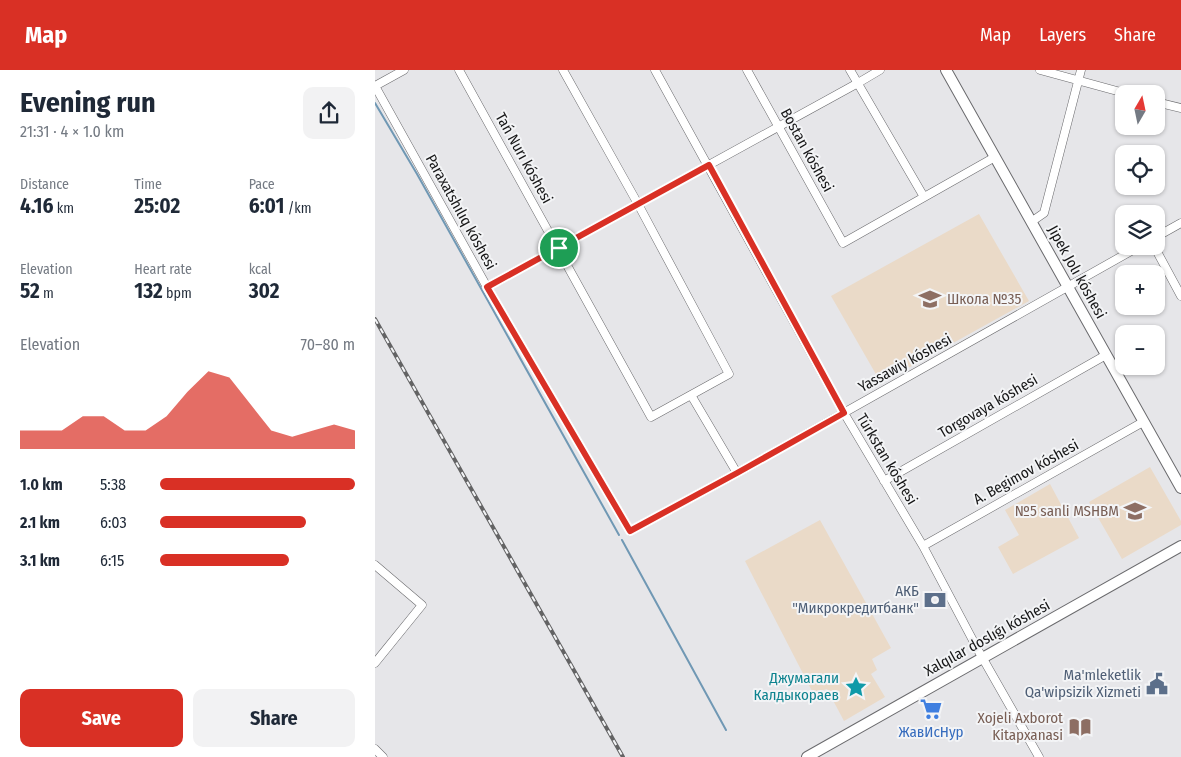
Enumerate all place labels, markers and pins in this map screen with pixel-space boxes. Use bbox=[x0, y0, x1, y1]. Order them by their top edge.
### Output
pin bbox=[538, 227, 580, 269]
school or university icon: Школа №35 bbox=[917, 286, 943, 312]
place label: Школа №35 bbox=[947, 290, 1021, 308]
school or university icon: №5 sanli MSHBM bbox=[1122, 498, 1148, 524]
place label: №5 sanli MSHBM bbox=[1015, 502, 1119, 520]
place label: АКБ "Микрокредитбанк" bbox=[792, 582, 919, 617]
bank icon: АКБ "Микрокредитбанк" bbox=[922, 587, 948, 613]
place label: Ma'mleketlik Qa'wipsizik Xizmeti bbox=[1025, 666, 1141, 701]
place label: Джумагали Калдыкораев bbox=[754, 669, 839, 704]
public building icon: Ma'mleketlik Qa'wipsizik Xizmeti bbox=[1144, 671, 1170, 697]
place icon: Джумагали Калдыкораев bbox=[843, 674, 869, 700]
supermarket icon: ЖавИсНур bbox=[918, 696, 944, 722]
place label: Xojeli Axborot Kitapxanasi bbox=[978, 709, 1063, 744]
library icon: Xojeli Axborot Kitapxanasi bbox=[1067, 714, 1093, 740]
place label: ЖавИсНур bbox=[898, 723, 964, 741]

